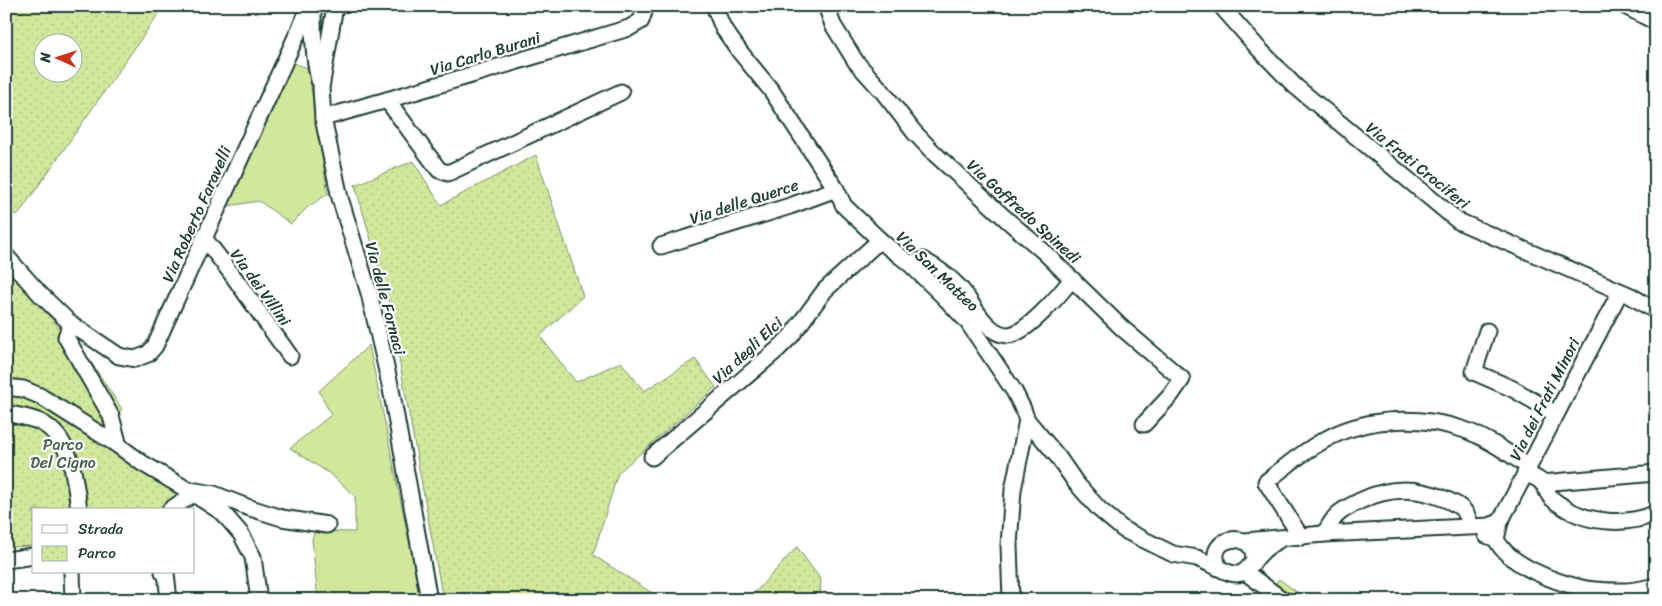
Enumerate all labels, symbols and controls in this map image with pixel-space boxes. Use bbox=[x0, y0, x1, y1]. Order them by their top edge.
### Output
street label: Via Carlo Burani bbox=[426, 23, 544, 84]
north arrow bbox=[32, 32, 82, 82]
text: N bbox=[33, 52, 58, 64]
street label: Via Frati Crociferi bbox=[1359, 114, 1477, 217]
street label: Via Roberto Faravelli bbox=[153, 141, 240, 287]
street label: Via Goffredo Spinedi bbox=[960, 152, 1088, 271]
street label: Via delle Querce bbox=[686, 170, 802, 233]
street label: Via San Matteo bbox=[889, 224, 986, 319]
street label: Via delle Fornaci bbox=[356, 238, 415, 359]
street label: Via dei Villini bbox=[222, 242, 299, 333]
street label: Via degli Elci bbox=[705, 309, 790, 391]
street label: Via dei Frati Minori bbox=[1501, 332, 1588, 466]
park label: Parco Del Cigno bbox=[30, 430, 96, 477]
legend bbox=[32, 508, 195, 574]
text: Strada bbox=[78, 516, 124, 542]
text: Parco bbox=[78, 540, 116, 566]

